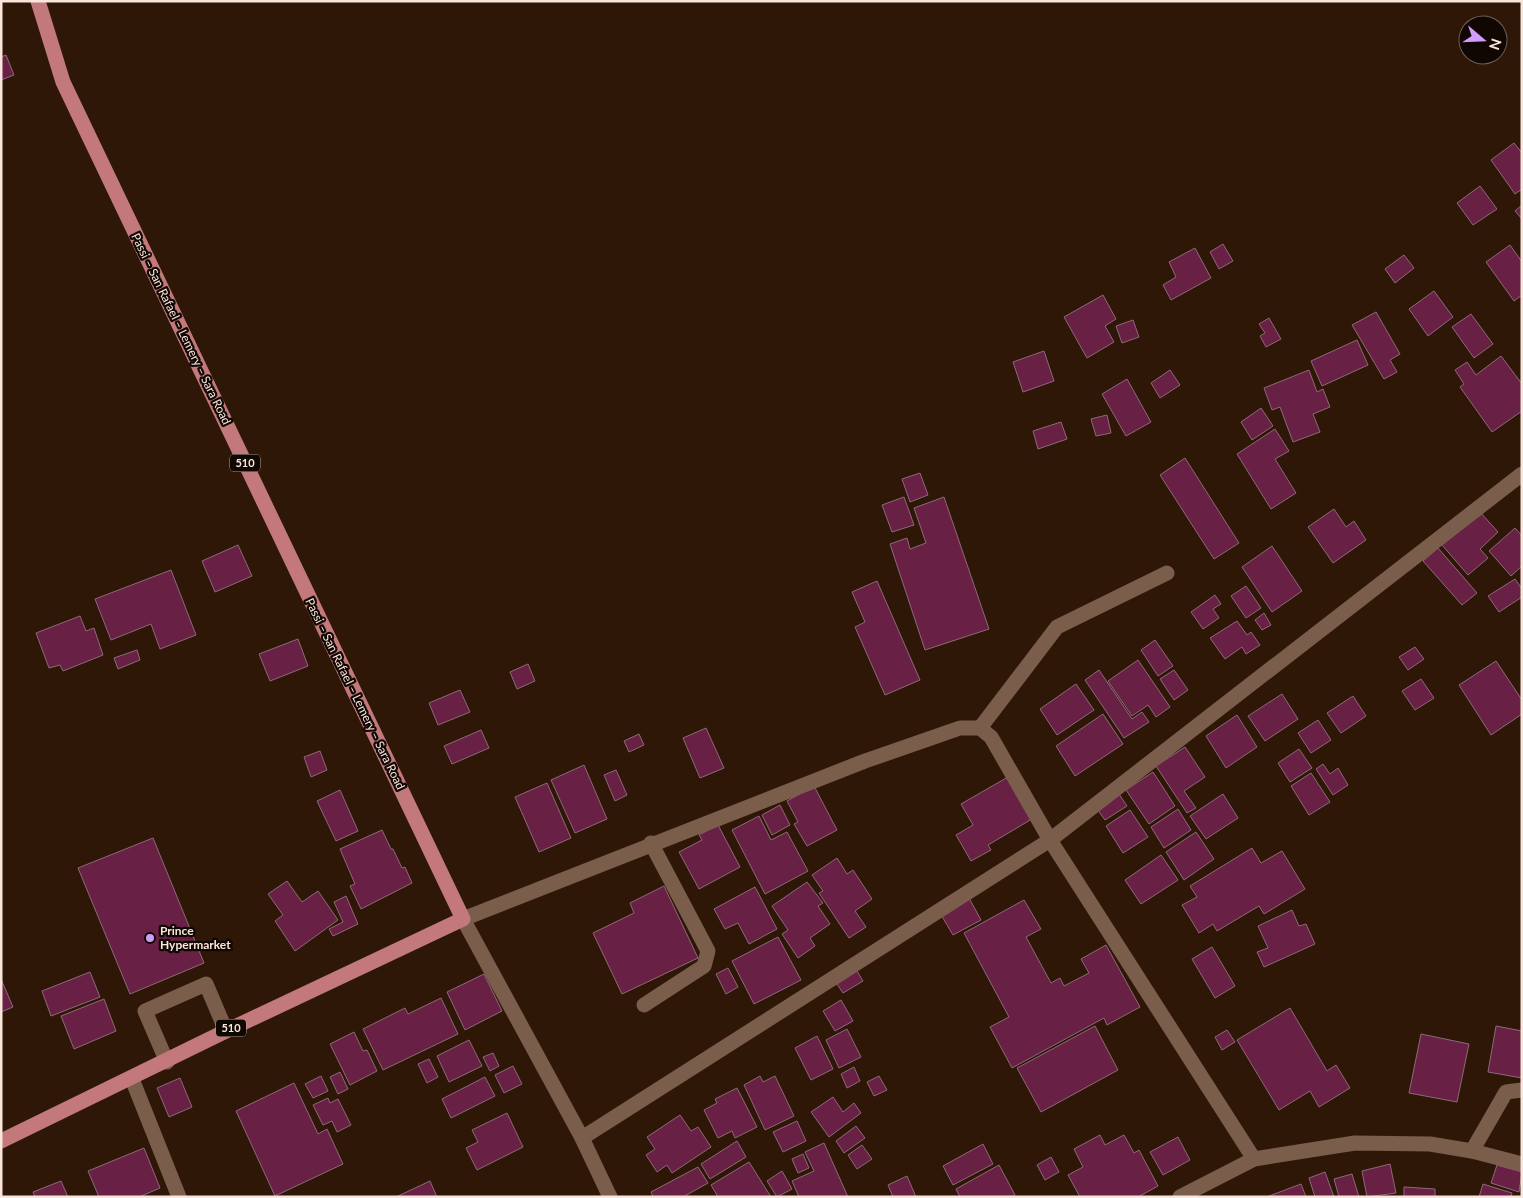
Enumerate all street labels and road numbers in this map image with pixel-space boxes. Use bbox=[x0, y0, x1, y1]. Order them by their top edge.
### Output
street label: Passi – San Rafael – Lemery – Sara Road bbox=[128, 231, 234, 427]
road number: 510 bbox=[230, 454, 260, 472]
street label: Passi – San Rafael – Lemery – Sara Road bbox=[302, 596, 408, 792]
road number: 510 bbox=[216, 1020, 246, 1036]

